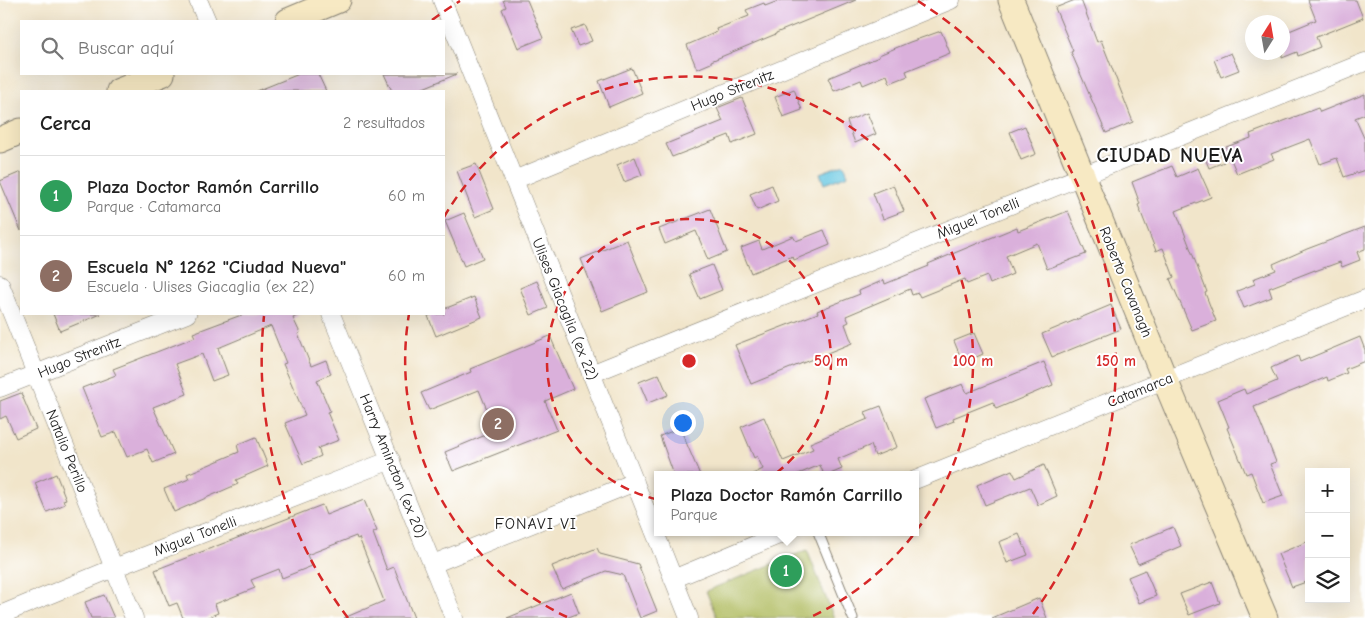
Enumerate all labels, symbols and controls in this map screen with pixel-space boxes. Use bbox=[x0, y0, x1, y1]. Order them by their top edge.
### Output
north arrow bbox=[1245, 15, 1290, 60]
search box bbox=[20, 20, 445, 75]
icon: search bbox=[38, 34, 66, 62]
text: Buscar aquí bbox=[78, 37, 174, 59]
street label: Hugo Strenitz bbox=[688, 65, 776, 115]
text: Cerca bbox=[40, 111, 91, 135]
text: 2 resultados bbox=[343, 114, 425, 132]
district label: CIUDAD NUEVA bbox=[1096, 144, 1244, 167]
text: Plaza Doctor Ramón Carrillo bbox=[87, 176, 319, 198]
text: 1 bbox=[53, 187, 59, 205]
text: 60 m bbox=[388, 187, 425, 205]
street label: Miguel Tonelli bbox=[934, 193, 1022, 243]
text: Parque · Catamarca bbox=[87, 198, 221, 216]
street label: Roberto Cavanagh bbox=[1096, 224, 1156, 340]
street label: Ulises Giacaglia (ex 22) bbox=[528, 235, 602, 383]
text: Escuela N° 1262 "Ciudad Nueva" bbox=[87, 256, 346, 278]
text: 2 bbox=[52, 267, 60, 285]
text: 60 m bbox=[388, 267, 425, 285]
text: Escuela · Ulises Giacaglia (ex 22) bbox=[87, 278, 315, 296]
street label: Hugo Strenitz bbox=[35, 332, 123, 382]
centre of rings bbox=[680, 352, 698, 370]
text: 50 m bbox=[814, 352, 848, 370]
text: 100 m bbox=[953, 352, 993, 370]
text: 150 m bbox=[1096, 352, 1136, 370]
street label: Catamarca bbox=[1105, 369, 1175, 411]
street label: Harry Amincton (ex 20) bbox=[356, 391, 430, 541]
pin: 2 bbox=[482, 405, 514, 443]
street label: Natalio Perillo bbox=[42, 407, 92, 495]
your location bbox=[670, 410, 696, 436]
map controls bbox=[1305, 468, 1350, 603]
button: + bbox=[1305, 468, 1350, 513]
popup bbox=[654, 471, 919, 536]
text: Plaza Doctor Ramón Carrillo bbox=[670, 484, 903, 506]
text: Parque bbox=[670, 506, 718, 524]
street label: Miguel Tonelli bbox=[151, 512, 239, 560]
button: − bbox=[1305, 513, 1350, 558]
district label: FONAVI VI bbox=[495, 515, 577, 533]
pin: 1 bbox=[770, 552, 802, 590]
button: layers bbox=[1305, 558, 1350, 603]

